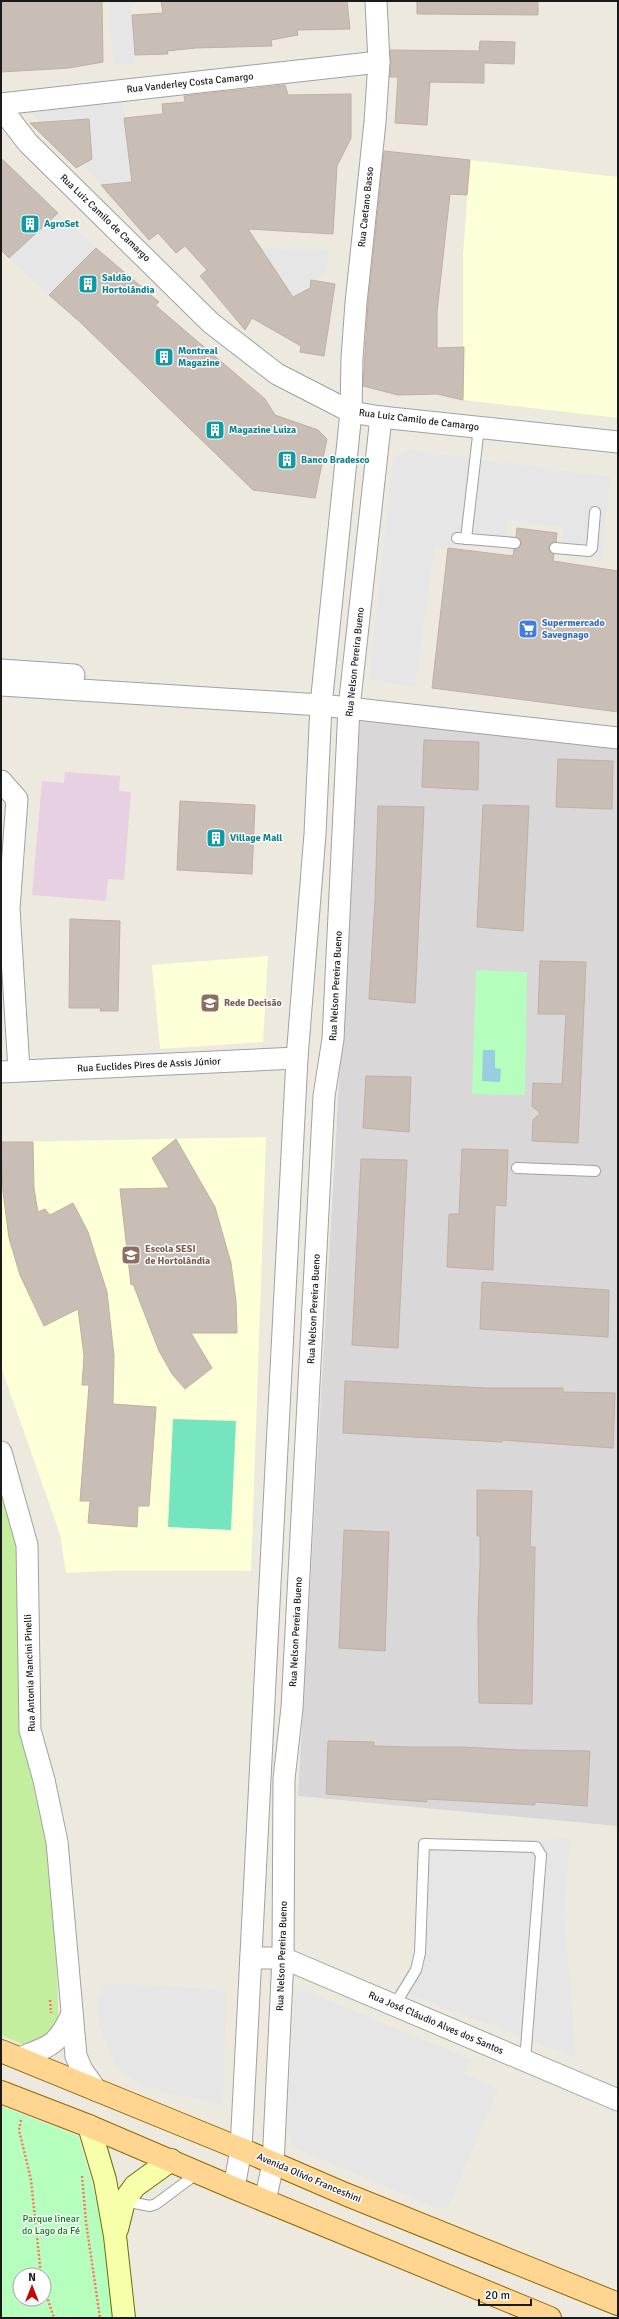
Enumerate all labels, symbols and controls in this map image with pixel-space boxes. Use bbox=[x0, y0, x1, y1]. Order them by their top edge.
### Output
street label: Rua Vanderley Costa Camargo bbox=[126, 70, 254, 96]
street label: Rua Caetano Basso bbox=[356, 166, 376, 248]
street label: Rua Luiz Camilo de Camargo bbox=[57, 172, 153, 264]
building icon: AgroSet bbox=[19, 213, 41, 235]
place label: AgroSet bbox=[44, 218, 79, 230]
place label: Saldão Hortolândia bbox=[102, 272, 155, 296]
building icon: Saldão Hortolândia bbox=[77, 273, 99, 295]
place label: Montreal Magazine bbox=[178, 345, 220, 369]
building icon: Montreal Magazine bbox=[153, 346, 175, 368]
street label: Rua Luiz Camilo de Camargo bbox=[358, 407, 480, 433]
building icon: Magazine Luiza bbox=[204, 419, 226, 441]
place label: Magazine Luiza bbox=[229, 424, 296, 436]
building icon: Banco Bradesco bbox=[276, 449, 298, 471]
place label: Banco Bradesco bbox=[301, 454, 370, 466]
street label: Rua Nelson Pereira Bueno bbox=[343, 607, 367, 717]
place label: Supermercado Savegnago bbox=[542, 617, 605, 641]
supermarket icon: Supermercado Savegnago bbox=[517, 618, 539, 640]
building icon: Village Mall bbox=[205, 827, 227, 849]
place label: Village Mall bbox=[230, 832, 282, 844]
street label: Rua Nelson Pereira Bueno bbox=[327, 931, 345, 1041]
school or university icon: Rede Decisão bbox=[199, 992, 221, 1014]
place label: Rede Decisão bbox=[224, 997, 282, 1009]
street label: Rua Euclides Pires de Assis Júnior bbox=[77, 1055, 221, 1075]
place label: Escola SESI de Hortolândia bbox=[145, 1243, 210, 1267]
school or university icon: Escola SESI de Hortolândia bbox=[120, 1244, 142, 1266]
street label: Rua Nelson Pereira Bueno bbox=[305, 1254, 323, 1364]
street label: Rua Nelson Pereira Bueno bbox=[287, 1577, 305, 1687]
street label: Rua Antonia Mancini Pinelli bbox=[22, 1614, 38, 1732]
street label: Rua Nelson Pereira Bueno bbox=[274, 1901, 290, 2011]
street label: Rua José Cláudio Alves dos Santos bbox=[367, 1989, 506, 2057]
street label: Avenida Olívio Franceshini bbox=[255, 2151, 363, 2205]
park label: Parque linear do Lago da Fé bbox=[22, 2213, 80, 2237]
north arrow bbox=[12, 2267, 52, 2307]
text: N bbox=[28, 2271, 36, 2284]
scale bar bbox=[479, 2281, 531, 2307]
text: 20 m bbox=[485, 2288, 510, 2303]

